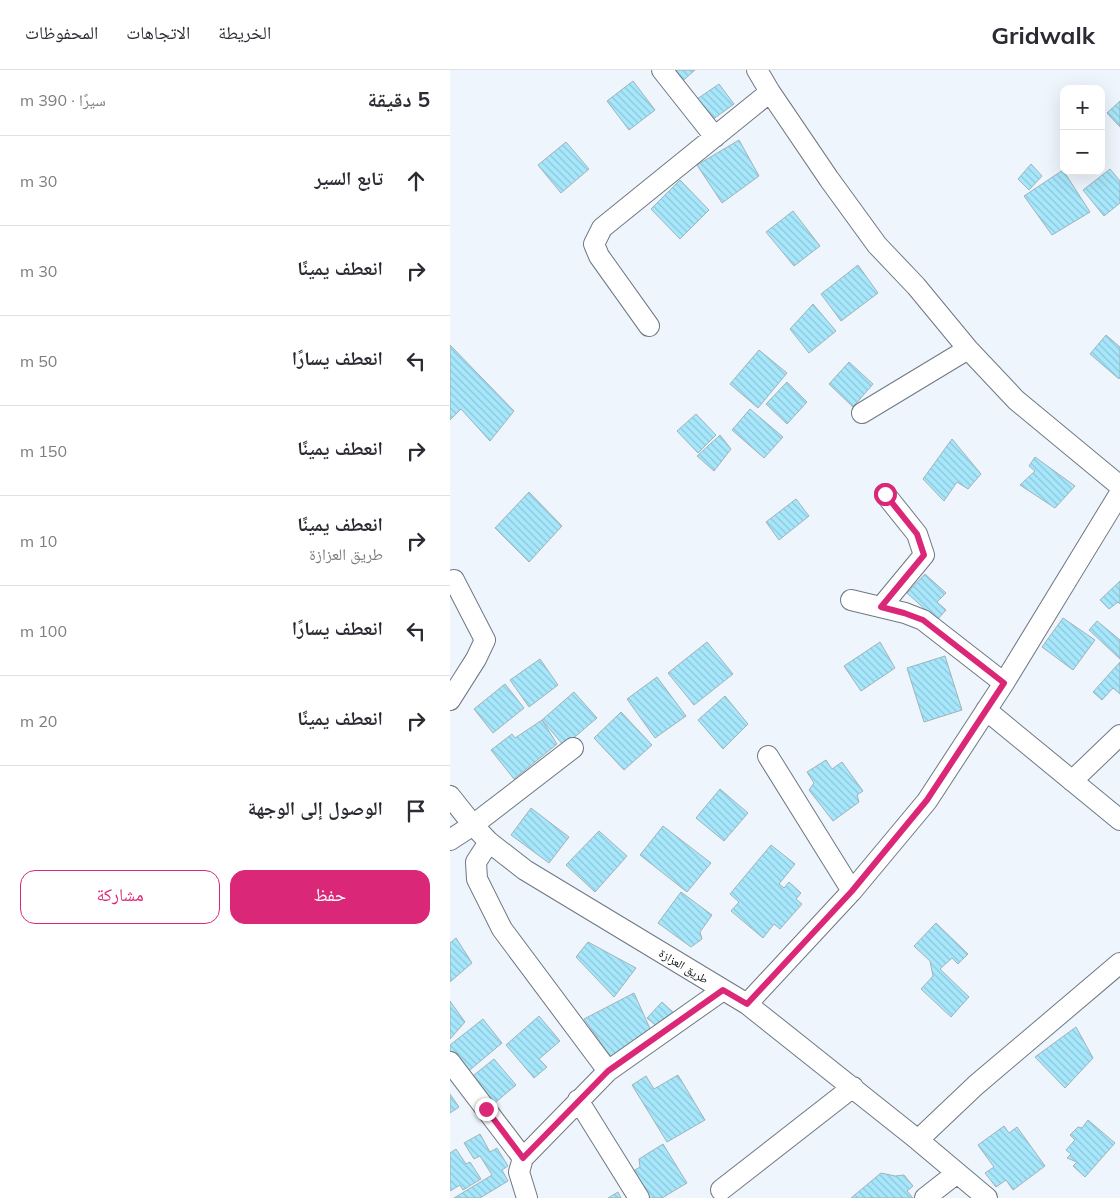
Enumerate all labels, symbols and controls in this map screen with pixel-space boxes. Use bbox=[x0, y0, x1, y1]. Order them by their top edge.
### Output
text: Gridwalk bbox=[991, 20, 1095, 50]
text: المحفوظات bbox=[25, 21, 98, 44]
text: الاتجاهات bbox=[126, 21, 190, 44]
text: الخريطة bbox=[218, 21, 271, 44]
map controls bbox=[1060, 85, 1105, 175]
button: + bbox=[1060, 85, 1105, 130]
text: 5 دقيقة bbox=[368, 86, 430, 112]
text: سيرًا · 390 m bbox=[20, 90, 106, 110]
button: − bbox=[1060, 130, 1105, 175]
text: تابع السير bbox=[314, 166, 383, 190]
icon: ahead bbox=[402, 167, 430, 195]
text: 30 m bbox=[20, 171, 57, 191]
text: انعطف يمينًا bbox=[297, 256, 383, 280]
icon: right bbox=[402, 257, 430, 285]
text: 30 m bbox=[20, 261, 57, 281]
text: انعطف يسارًا bbox=[292, 346, 383, 370]
icon: left bbox=[402, 347, 430, 375]
text: 50 m bbox=[20, 351, 57, 371]
text: انعطف يمينًا bbox=[297, 436, 383, 460]
icon: right bbox=[402, 437, 430, 465]
text: 150 m bbox=[20, 441, 67, 461]
route start bbox=[874, 483, 897, 506]
text: انعطف يمينًا bbox=[297, 512, 383, 536]
icon: right bbox=[402, 527, 430, 555]
text: 10 m bbox=[20, 531, 57, 551]
text: طريق العزازة bbox=[309, 544, 383, 564]
text: انعطف يسارًا bbox=[292, 616, 383, 640]
icon: left bbox=[402, 617, 430, 645]
text: 100 m bbox=[20, 621, 67, 641]
text: انعطف يمينًا bbox=[297, 706, 383, 730]
icon: right bbox=[402, 707, 430, 735]
text: 20 m bbox=[20, 711, 57, 731]
text: الوصول إلى الوجهة bbox=[248, 796, 383, 820]
icon: arrive bbox=[402, 797, 430, 825]
button: مشاركة bbox=[20, 870, 220, 924]
button: حفظ bbox=[230, 870, 430, 924]
street label: طريق العزازة bbox=[656, 945, 712, 987]
route end bbox=[475, 1098, 498, 1121]

